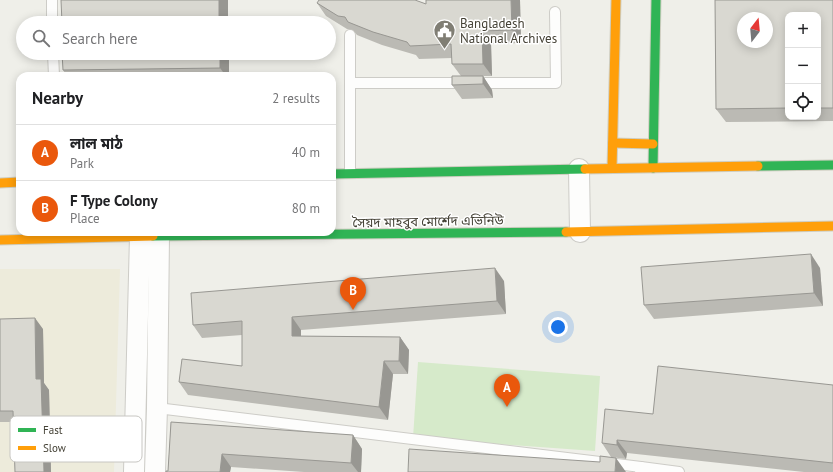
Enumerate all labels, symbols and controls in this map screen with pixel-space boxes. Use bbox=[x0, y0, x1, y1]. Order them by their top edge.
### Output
north arrow bbox=[737, 12, 773, 48]
map controls bbox=[785, 12, 821, 120]
button: + bbox=[785, 12, 821, 48]
place label: Bangladesh National Archives bbox=[460, 15, 557, 47]
search box bbox=[16, 16, 336, 60]
public building icon: Bangladesh National Archives bbox=[432, 17, 458, 50]
icon: search bbox=[30, 27, 52, 49]
text: Search here bbox=[62, 29, 138, 48]
button: − bbox=[785, 48, 821, 84]
button: locate bbox=[785, 84, 821, 120]
text: Nearby bbox=[32, 87, 83, 109]
text: 2 results bbox=[272, 90, 320, 107]
text: লাল মাঠ bbox=[70, 134, 123, 153]
text: A bbox=[41, 144, 49, 161]
text: 40 m bbox=[292, 144, 320, 161]
text: Park bbox=[70, 155, 94, 172]
text: F Type Colony bbox=[70, 191, 158, 210]
text: B bbox=[41, 200, 49, 217]
text: 80 m bbox=[292, 200, 320, 217]
text: Place bbox=[70, 210, 100, 227]
street label: সৈয়দ মাহবুব মোর্শেদ এভিনিউ bbox=[351, 212, 505, 231]
pin: B bbox=[340, 277, 366, 310]
your location bbox=[548, 317, 568, 337]
pin: A bbox=[494, 374, 520, 407]
legend bbox=[10, 416, 142, 462]
text: Fast bbox=[43, 423, 63, 437]
text: Slow bbox=[43, 441, 66, 455]

